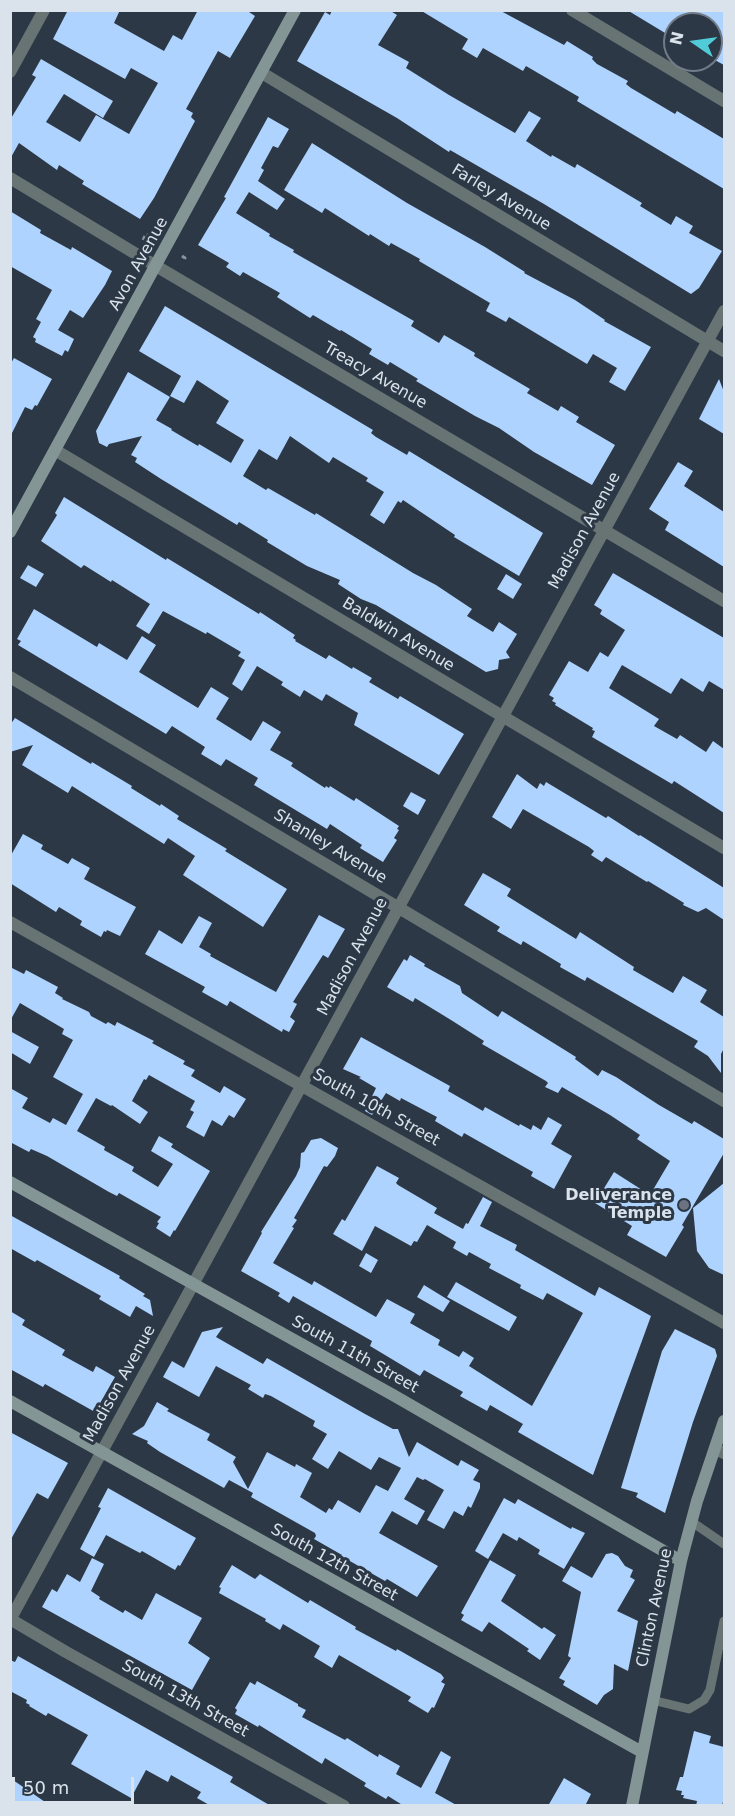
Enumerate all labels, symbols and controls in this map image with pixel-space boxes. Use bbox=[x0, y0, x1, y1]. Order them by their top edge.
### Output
north arrow bbox=[663, 12, 723, 72]
text: N bbox=[666, 30, 688, 47]
street label: Farley Avenue bbox=[448, 161, 554, 235]
street label: Avon Avenue bbox=[105, 214, 173, 314]
street label: Treacy Avenue bbox=[320, 339, 430, 413]
street label: Madison Avenue bbox=[545, 469, 625, 593]
street label: Baldwin Avenue bbox=[338, 594, 458, 676]
street label: Shanley Avenue bbox=[270, 806, 390, 888]
street label: Madison Avenue bbox=[314, 895, 392, 1019]
street label: South 10th Street bbox=[309, 1065, 443, 1151]
place label: Deliverance Temple bbox=[565, 1186, 672, 1224]
marker: Deliverance Temple bbox=[677, 1198, 691, 1212]
street label: South 11th Street bbox=[288, 1312, 422, 1398]
street label: Madison Avenue bbox=[80, 1322, 160, 1446]
street label: South 12th Street bbox=[267, 1520, 401, 1606]
street label: Clinton Avenue bbox=[633, 1547, 677, 1669]
street label: South 13th Street bbox=[118, 1656, 252, 1742]
scale bar bbox=[15, 1765, 136, 1803]
text: 50 m bbox=[23, 1777, 69, 1798]

